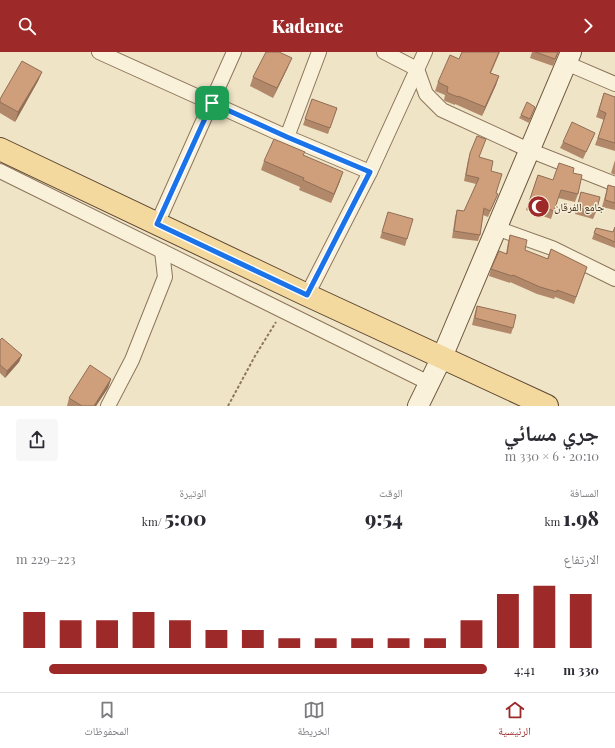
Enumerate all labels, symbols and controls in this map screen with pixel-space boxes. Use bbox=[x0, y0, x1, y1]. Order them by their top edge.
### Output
text: Kadence bbox=[272, 14, 343, 38]
icon: search bbox=[16, 15, 38, 37]
icon: forward bbox=[577, 15, 599, 37]
pin bbox=[195, 86, 229, 120]
icon: arrive bbox=[201, 92, 223, 114]
mosque icon: جامع الفرقان bbox=[525, 193, 551, 219]
place label: جامع الفرقان bbox=[554, 199, 604, 214]
text: جري مسائي bbox=[504, 417, 599, 447]
button: share bbox=[16, 419, 58, 461]
text: 20:10 · 6 × 330 m bbox=[505, 447, 599, 464]
text: الوتيرة bbox=[180, 485, 206, 500]
text: الوقت bbox=[379, 485, 403, 500]
text: المسافة bbox=[570, 485, 599, 500]
text: 5:00 bbox=[165, 504, 206, 531]
text: 9:54 bbox=[365, 504, 403, 531]
text: 1.98 bbox=[563, 504, 599, 531]
text: /km bbox=[142, 514, 165, 529]
text: km bbox=[545, 514, 563, 529]
text: 223–229 m bbox=[16, 550, 76, 567]
text: الارتفاع bbox=[564, 550, 599, 567]
text: 4:41 bbox=[514, 661, 535, 678]
text: 330 m bbox=[563, 661, 599, 678]
tab: المحفوظات bbox=[84, 699, 129, 742]
tab: الخريطة bbox=[297, 699, 330, 742]
tab: الرئيسية bbox=[498, 699, 531, 742]

